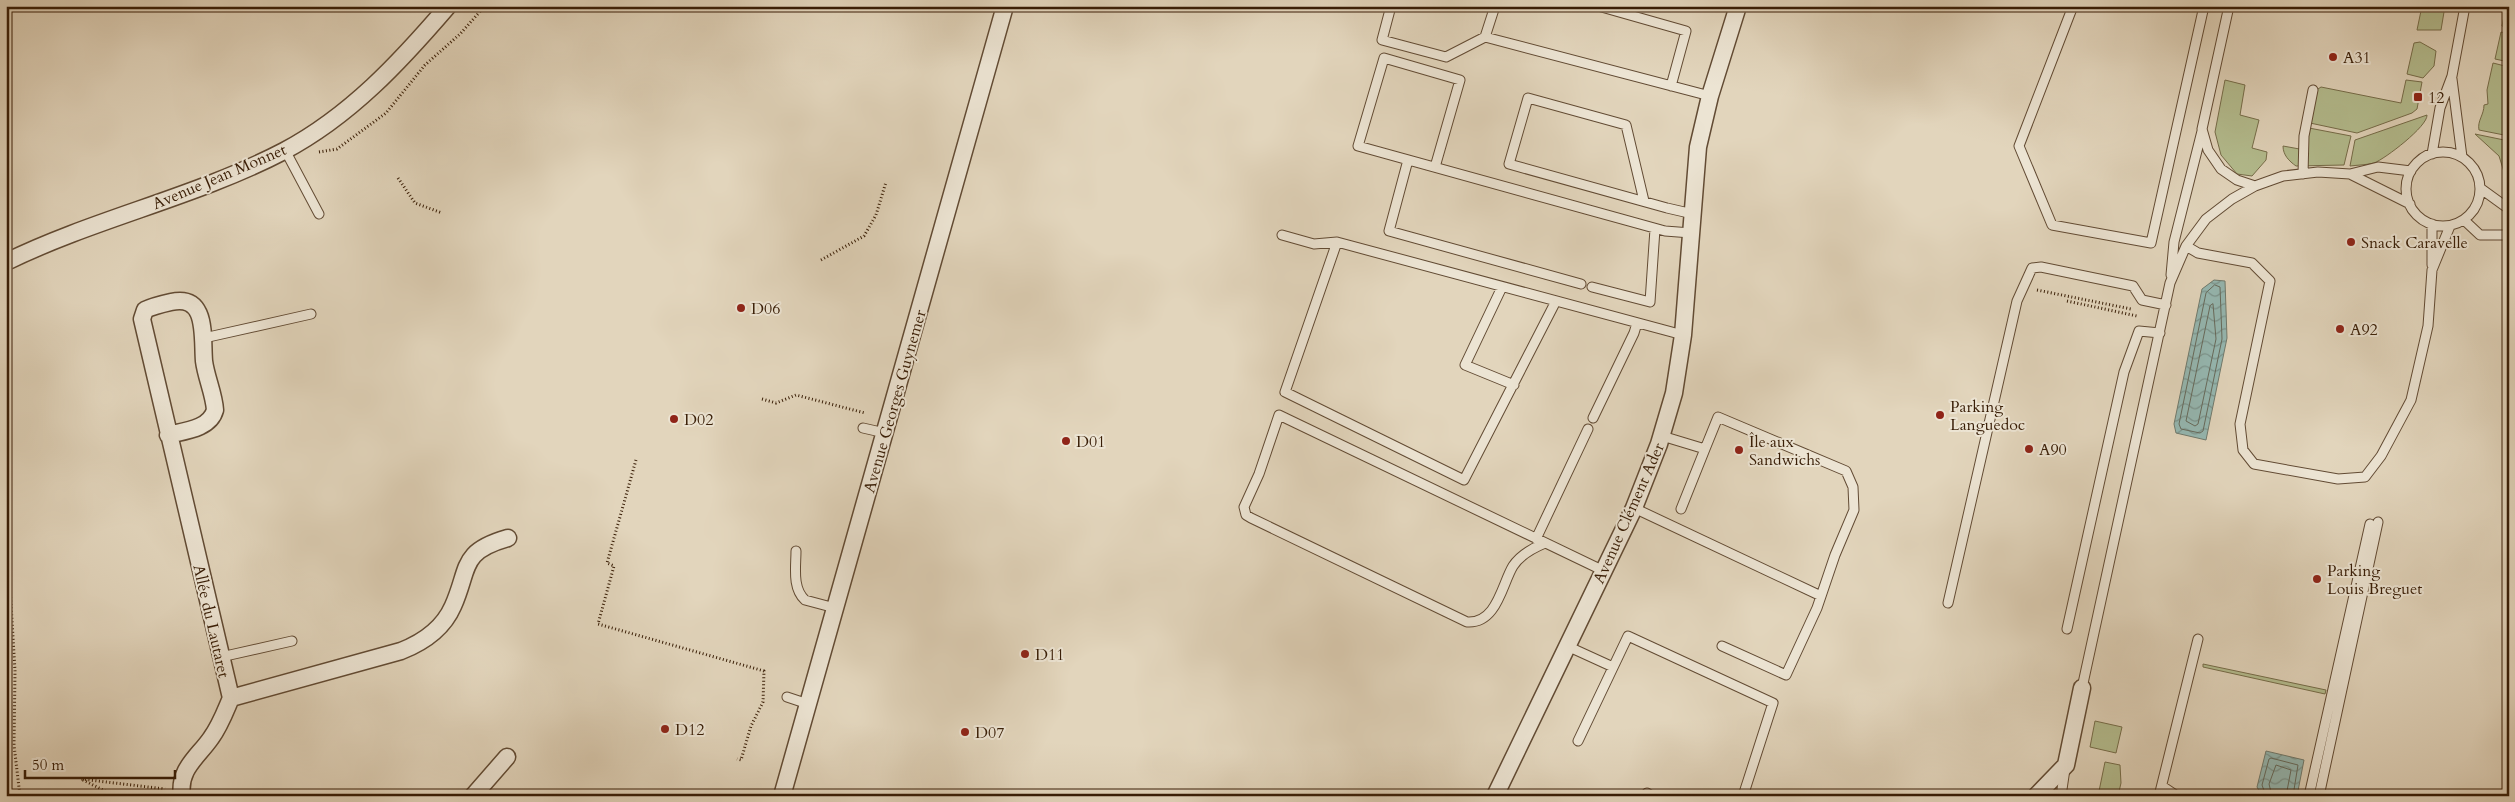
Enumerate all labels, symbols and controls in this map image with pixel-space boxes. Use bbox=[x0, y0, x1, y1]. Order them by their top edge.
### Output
place label: A31 bbox=[2343, 47, 2371, 69]
marker: A31 bbox=[2327, 51, 2339, 63]
place label: 12 bbox=[2428, 87, 2444, 109]
marker: 12 bbox=[2412, 91, 2424, 103]
street label: Avenue Jean Monnet bbox=[149, 139, 290, 215]
place label: Snack Caravelle bbox=[2361, 232, 2468, 254]
marker: Snack Caravelle bbox=[2345, 236, 2357, 248]
place label: D06 bbox=[751, 298, 780, 320]
marker: D06 bbox=[735, 302, 747, 314]
street label: Avenue Georges Guynemer bbox=[858, 307, 932, 495]
place label: A92 bbox=[2350, 319, 2378, 341]
marker: A92 bbox=[2334, 323, 2346, 335]
place label: Parking Languedoc bbox=[1950, 396, 2025, 436]
place label: D02 bbox=[684, 409, 713, 431]
marker: Parking Languedoc bbox=[1934, 409, 1946, 421]
marker: D02 bbox=[668, 413, 680, 425]
place label: D01 bbox=[1076, 431, 1105, 453]
place label: Île aux Sandwichs bbox=[1749, 431, 1820, 471]
marker: D01 bbox=[1060, 435, 1072, 447]
street label: Avenue Clément Ader bbox=[1588, 439, 1670, 587]
place label: A90 bbox=[2039, 439, 2067, 461]
marker: A90 bbox=[2023, 443, 2035, 455]
marker: Île aux Sandwichs bbox=[1733, 444, 1745, 456]
place label: Parking Louis Breguet bbox=[2327, 560, 2422, 600]
street label: Allée du Lautaret bbox=[187, 563, 235, 680]
marker: Parking Louis Breguet bbox=[2311, 573, 2323, 585]
place label: D11 bbox=[1035, 644, 1064, 666]
marker: D11 bbox=[1019, 648, 1031, 660]
place label: D12 bbox=[675, 719, 704, 741]
place label: D07 bbox=[975, 722, 1004, 744]
marker: D12 bbox=[659, 723, 671, 735]
marker: D07 bbox=[959, 726, 971, 738]
scale bar bbox=[25, 747, 175, 779]
text: 50 m bbox=[32, 755, 64, 775]

